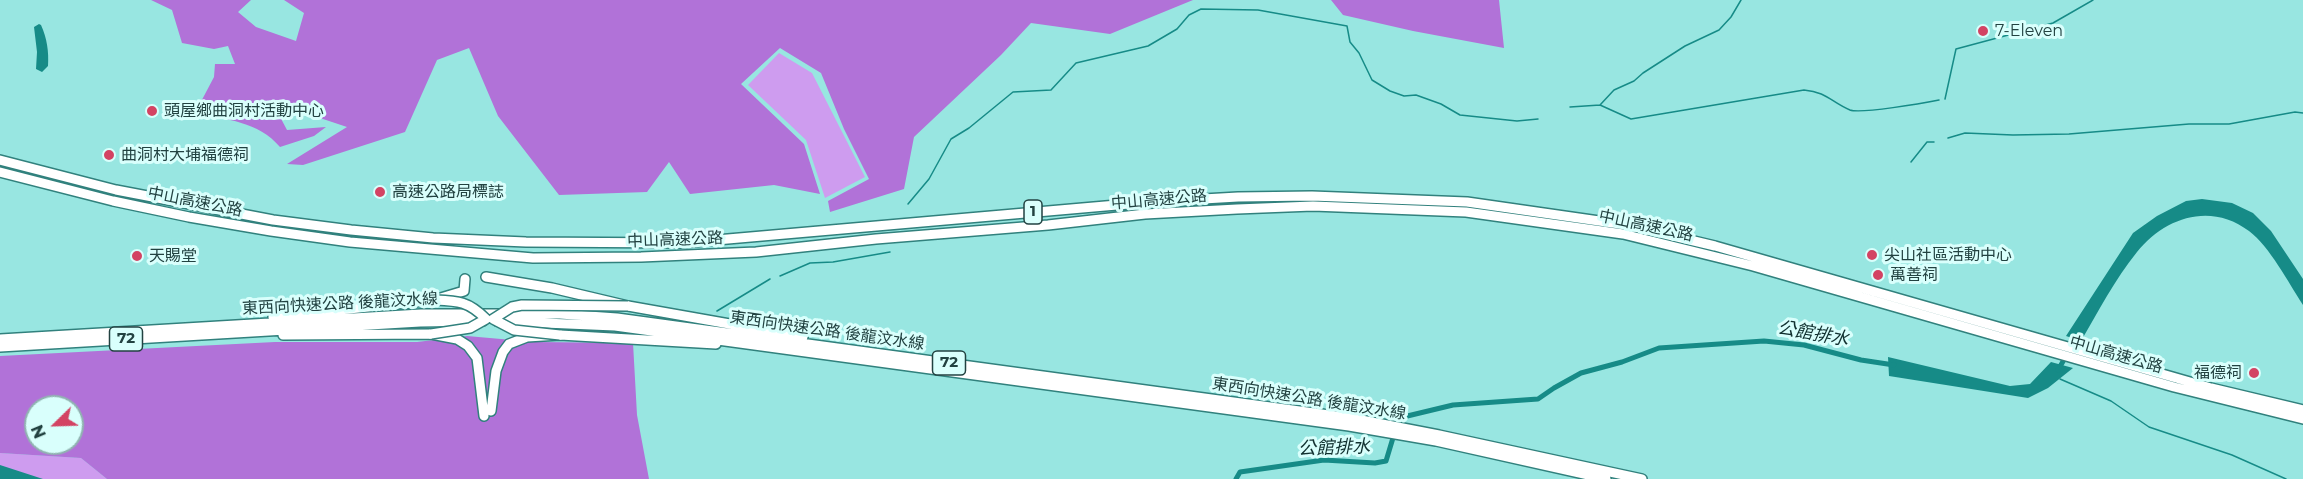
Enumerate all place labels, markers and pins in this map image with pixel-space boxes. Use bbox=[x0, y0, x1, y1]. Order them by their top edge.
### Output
place label: 7-Eleven bbox=[1995, 21, 2063, 41]
marker: 7-Eleven bbox=[1976, 24, 1990, 38]
place label: 頭屋鄉曲洞村活動中心 bbox=[164, 101, 324, 121]
marker: 頭屋鄉曲洞村活動中心 bbox=[145, 104, 159, 118]
place label: 曲洞村大埔福德祠 bbox=[121, 145, 249, 165]
marker: 曲洞村大埔福德祠 bbox=[102, 148, 116, 162]
place label: 高速公路局標誌 bbox=[392, 182, 504, 202]
marker: 高速公路局標誌 bbox=[373, 185, 387, 199]
place label: 尖山社區活動中心 bbox=[1884, 245, 2012, 265]
place label: 天賜堂 bbox=[149, 246, 197, 266]
marker: 尖山社區活動中心 bbox=[1865, 248, 1879, 262]
marker: 天賜堂 bbox=[130, 249, 144, 263]
place label: 萬善祠 bbox=[1890, 265, 1938, 285]
marker: 萬善祠 bbox=[1871, 268, 1885, 282]
place label: 福德祠 bbox=[2194, 363, 2242, 383]
marker: 福德祠 bbox=[2247, 366, 2261, 380]

